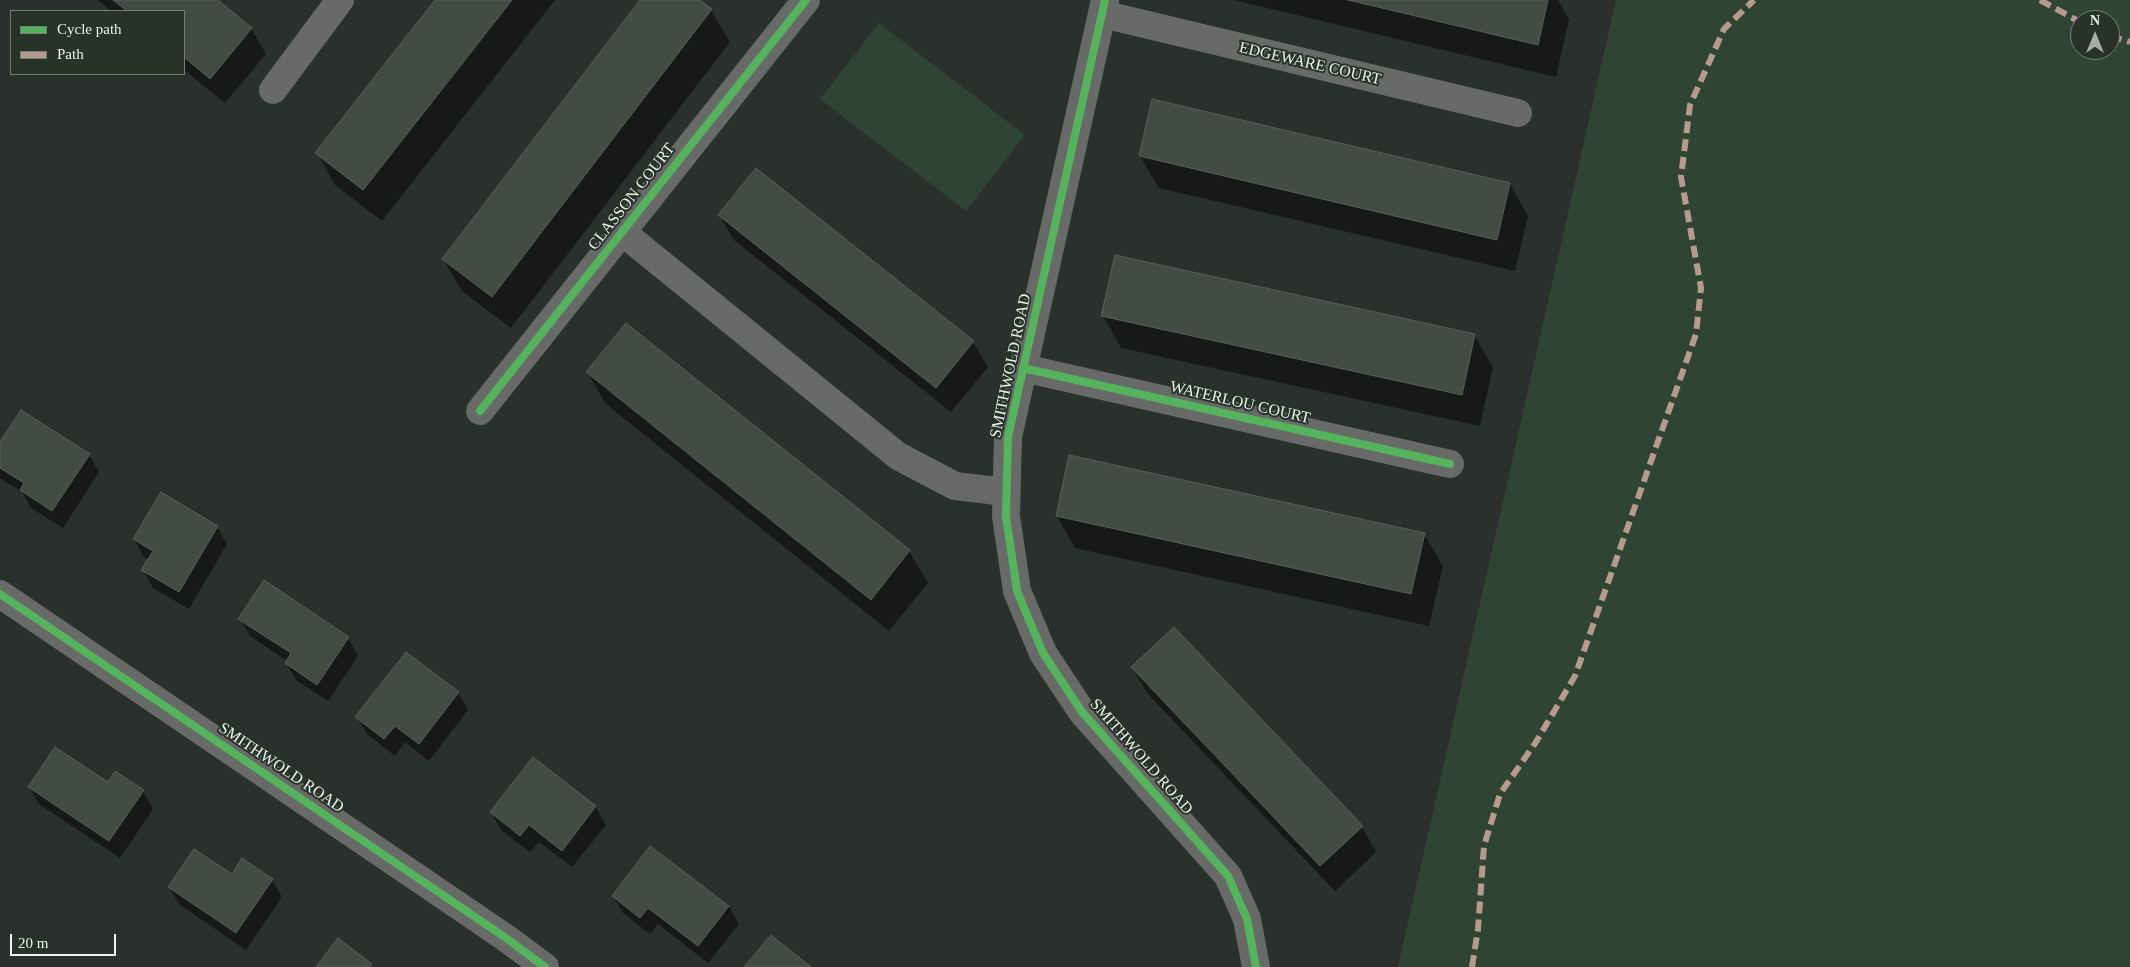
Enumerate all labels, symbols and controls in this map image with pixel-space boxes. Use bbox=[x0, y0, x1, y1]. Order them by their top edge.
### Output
legend bbox=[10, 10, 185, 75]
north arrow bbox=[2070, 10, 2120, 60]
text: N bbox=[2090, 13, 2100, 28]
text: Cycle path bbox=[57, 21, 122, 37]
street label: EDGEWARE COURT bbox=[1237, 38, 1383, 90]
text: Path bbox=[57, 46, 84, 62]
street label: CLASSON COURT bbox=[584, 140, 680, 254]
street label: SMITHWOLD ROAD bbox=[986, 292, 1036, 440]
street label: WATERLOU COURT bbox=[1168, 378, 1312, 428]
street label: SMITHWOLD ROAD bbox=[1086, 695, 1196, 819]
street label: SMITHWOLD ROAD bbox=[215, 719, 347, 817]
scale bar bbox=[12, 924, 119, 956]
text: 20 m bbox=[18, 935, 48, 951]

